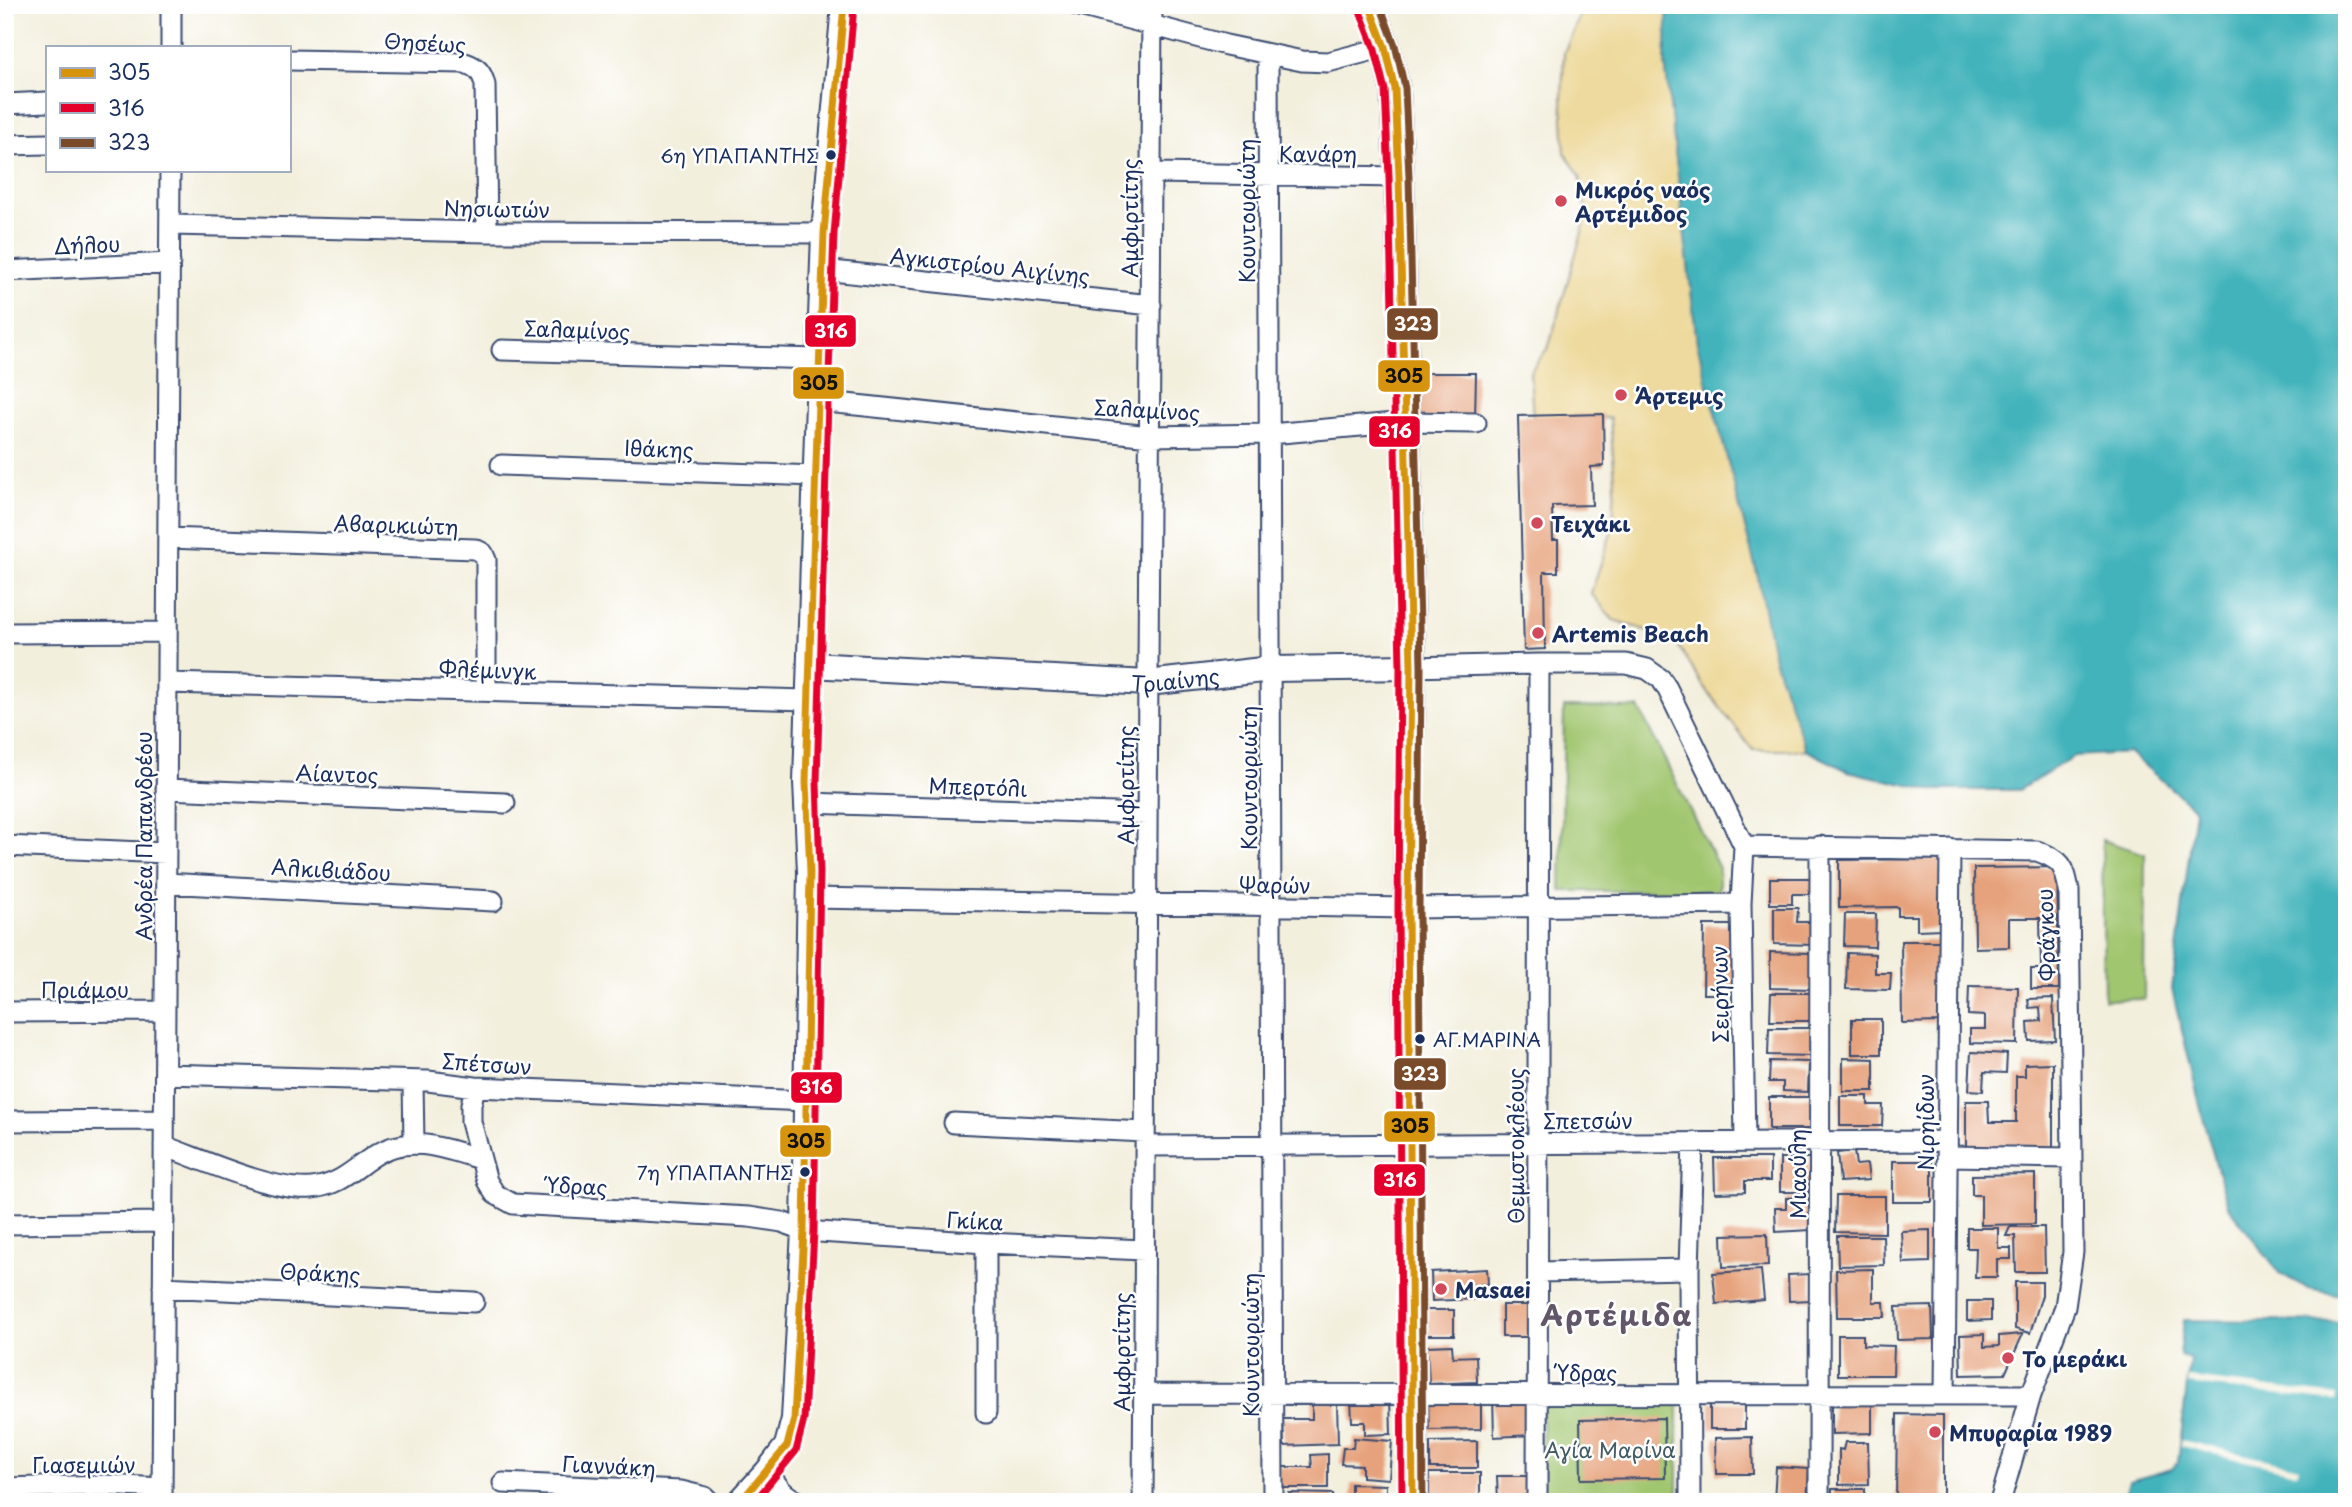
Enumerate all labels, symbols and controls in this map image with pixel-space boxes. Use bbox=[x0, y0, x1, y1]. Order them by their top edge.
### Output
street label: Θησέως bbox=[383, 24, 467, 60]
legend bbox=[46, 46, 290, 172]
text: 305 bbox=[108, 55, 151, 87]
text: 316 bbox=[108, 91, 145, 123]
text: 323 bbox=[108, 125, 150, 157]
street label: Κανάρη bbox=[1279, 137, 1357, 169]
street label: Κουντουριώτη bbox=[1230, 139, 1262, 283]
place label: 6η ΥΠΑΠΑΝΤΗΣ bbox=[660, 141, 818, 169]
marker: 6η ΥΠΑΠΑΝΤΗΣ bbox=[824, 148, 838, 162]
street label: Αμφιρτίτης bbox=[1113, 158, 1145, 278]
place label: Μικρός ναός Αρτέμιδος bbox=[1575, 173, 1711, 229]
street label: Νησιωτών bbox=[443, 191, 551, 225]
marker: Μικρός ναός Αρτέμιδος bbox=[1553, 193, 1569, 209]
street label: Δήλου bbox=[53, 227, 121, 261]
street label: Αγκιστρίου Αιγίνης bbox=[888, 239, 1092, 291]
line badge: 323 bbox=[1386, 307, 1439, 341]
text: 323 bbox=[1394, 309, 1432, 337]
street label: Σαλαμίνος bbox=[523, 311, 631, 347]
line badge: 316 bbox=[804, 314, 857, 348]
text: 316 bbox=[814, 316, 848, 344]
line badge: 305 bbox=[1377, 359, 1431, 393]
text: 305 bbox=[1385, 361, 1423, 389]
line badge: 305 bbox=[792, 366, 845, 400]
text: 305 bbox=[800, 368, 838, 396]
place label: Άρτεμις bbox=[1635, 379, 1724, 411]
marker: Άρτεμις bbox=[1613, 387, 1629, 403]
street label: Σαλαμίνος bbox=[1093, 390, 1201, 428]
line badge: 316 bbox=[1368, 415, 1421, 448]
text: 316 bbox=[1378, 416, 1412, 444]
street label: Ιθάκης bbox=[624, 431, 694, 465]
street label: Αβαρικιώτη bbox=[333, 506, 459, 542]
place label: Τειχάκι bbox=[1551, 507, 1631, 539]
marker: Τειχάκι bbox=[1529, 515, 1545, 531]
place label: Artemis Beach bbox=[1552, 617, 1709, 649]
marker: Artemis Beach bbox=[1530, 625, 1546, 641]
street label: Φλέμινγκ bbox=[438, 651, 538, 687]
street label: Τριαίνης bbox=[1130, 659, 1221, 700]
street label: Κουντουριώτη bbox=[1232, 706, 1264, 850]
street label: Αμφιρτίτης bbox=[1109, 725, 1141, 845]
street label: Ανδρέα Παπανδρέου bbox=[127, 731, 159, 941]
street label: Αίαντος bbox=[295, 756, 379, 790]
street label: Μπερτόλι bbox=[928, 768, 1028, 804]
street label: Αλκιβιάδου bbox=[270, 850, 392, 888]
street label: Ψαρών bbox=[1239, 867, 1311, 901]
street label: Φράγκου bbox=[2027, 888, 2063, 982]
street label: Σειρήνων bbox=[1702, 945, 1736, 1043]
street label: Πριάμου bbox=[41, 973, 129, 1005]
place label: ΑΓ.ΜΑΡΙΝΑ bbox=[1433, 1025, 1541, 1053]
marker: ΑΓ.ΜΑΡΙΝΑ bbox=[1413, 1032, 1427, 1046]
street label: Σπέτσων bbox=[441, 1044, 533, 1082]
line badge: 323 bbox=[1393, 1057, 1447, 1091]
text: 323 bbox=[1401, 1059, 1439, 1087]
street label: Θεμιστοκλέους bbox=[1499, 1068, 1531, 1224]
line badge: 316 bbox=[790, 1071, 843, 1104]
text: 316 bbox=[799, 1072, 833, 1100]
street label: Νιρηίδων bbox=[1909, 1073, 1941, 1171]
street label: Σπετσών bbox=[1543, 1104, 1633, 1136]
line badge: 305 bbox=[1383, 1110, 1436, 1143]
text: 305 bbox=[1391, 1111, 1429, 1139]
line badge: 305 bbox=[779, 1124, 832, 1158]
text: 305 bbox=[787, 1126, 825, 1154]
street label: Μιαούλη bbox=[1781, 1129, 1813, 1219]
place label: 7η ΥΠΑΠΑΝΤΗΣ bbox=[637, 1158, 792, 1186]
line badge: 316 bbox=[1373, 1163, 1426, 1197]
marker: 7η ΥΠΑΠΑΝΤΗΣ bbox=[798, 1165, 812, 1179]
text: 316 bbox=[1383, 1165, 1417, 1193]
street label: Ύδρας bbox=[542, 1167, 608, 1203]
street label: Γκίκα bbox=[946, 1203, 1005, 1237]
street label: Θράκης bbox=[279, 1254, 361, 1290]
street label: Κουντουριώτη bbox=[1234, 1273, 1266, 1417]
place label: Masaei bbox=[1455, 1273, 1531, 1305]
marker: Masaei bbox=[1433, 1281, 1449, 1297]
street label: Αμφιρτίτης bbox=[1105, 1292, 1137, 1412]
district label: Αρτέμιδα bbox=[1541, 1293, 1693, 1336]
place label: Το μεράκι bbox=[2022, 1342, 2128, 1374]
marker: Το μεράκι bbox=[2000, 1350, 2016, 1366]
street label: Ύδρας bbox=[1553, 1356, 1617, 1388]
place label: Μπυραρία 1989 bbox=[1949, 1416, 2112, 1448]
marker: Μπυραρία 1989 bbox=[1927, 1424, 1943, 1440]
park label: Αγία Μαρίνα bbox=[1544, 1433, 1676, 1465]
street label: Γιαννάκη bbox=[561, 1447, 657, 1483]
street label: Γιασεμιών bbox=[32, 1448, 136, 1480]

